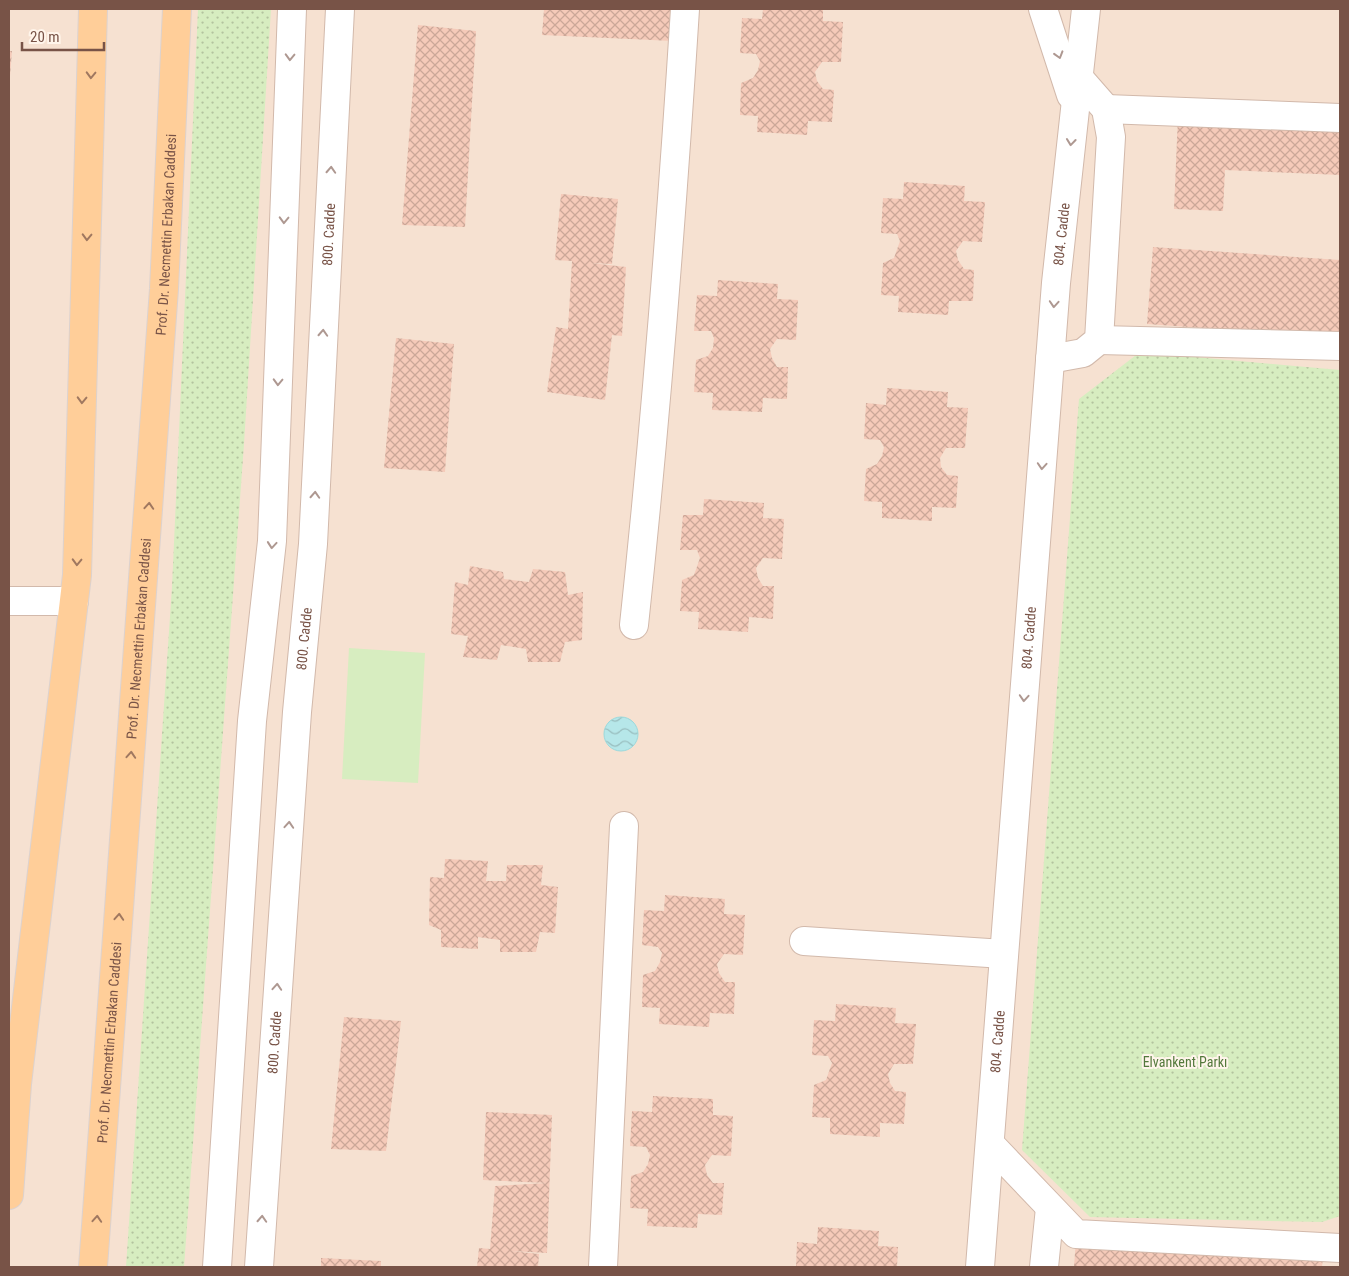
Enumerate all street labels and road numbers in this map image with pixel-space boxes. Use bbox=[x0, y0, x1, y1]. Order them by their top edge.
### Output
street label: Prof. Dr. Necmettin Erbakan Caddesi bbox=[153, 134, 179, 336]
street label: 800. Cadde bbox=[319, 202, 338, 266]
street label: 804. Cadde bbox=[1050, 202, 1073, 266]
street label: Prof. Dr. Necmettin Erbakan Caddesi bbox=[123, 538, 154, 740]
street label: 800. Cadde bbox=[293, 606, 315, 671]
street label: 804. Cadde bbox=[1018, 606, 1039, 670]
street label: Prof. Dr. Necmettin Erbakan Caddesi bbox=[94, 941, 125, 1144]
street label: 804. Cadde bbox=[987, 1009, 1008, 1074]
street label: 800. Cadde bbox=[264, 1010, 285, 1074]

